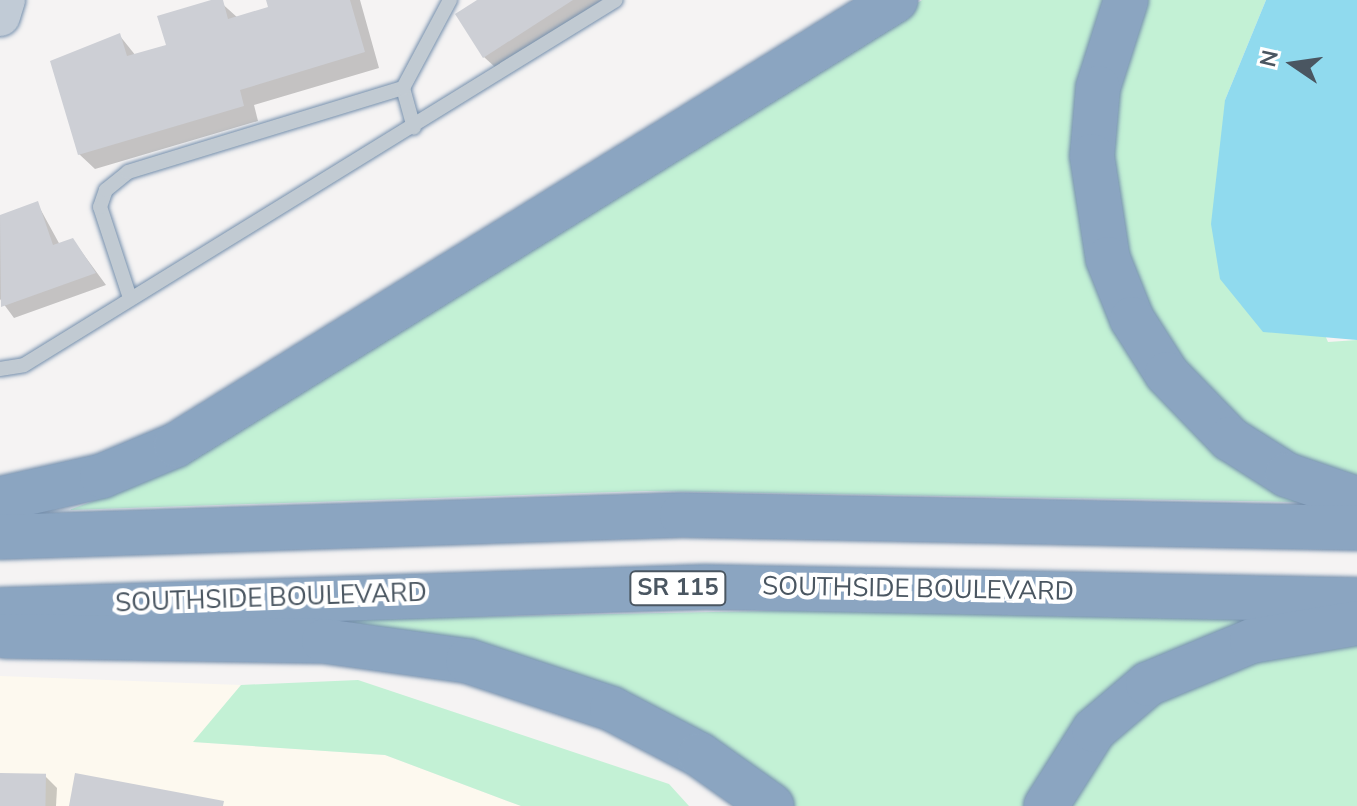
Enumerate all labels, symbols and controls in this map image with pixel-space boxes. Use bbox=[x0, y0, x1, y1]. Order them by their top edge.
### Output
north arrow bbox=[1253, 24, 1333, 104]
text: N bbox=[1253, 47, 1286, 70]
road number: SR 115 bbox=[628, 568, 728, 608]
street label: SOUTHSIDE BOULEVARD bbox=[762, 571, 1074, 607]
street label: SOUTHSIDE BOULEVARD bbox=[115, 577, 427, 619]

